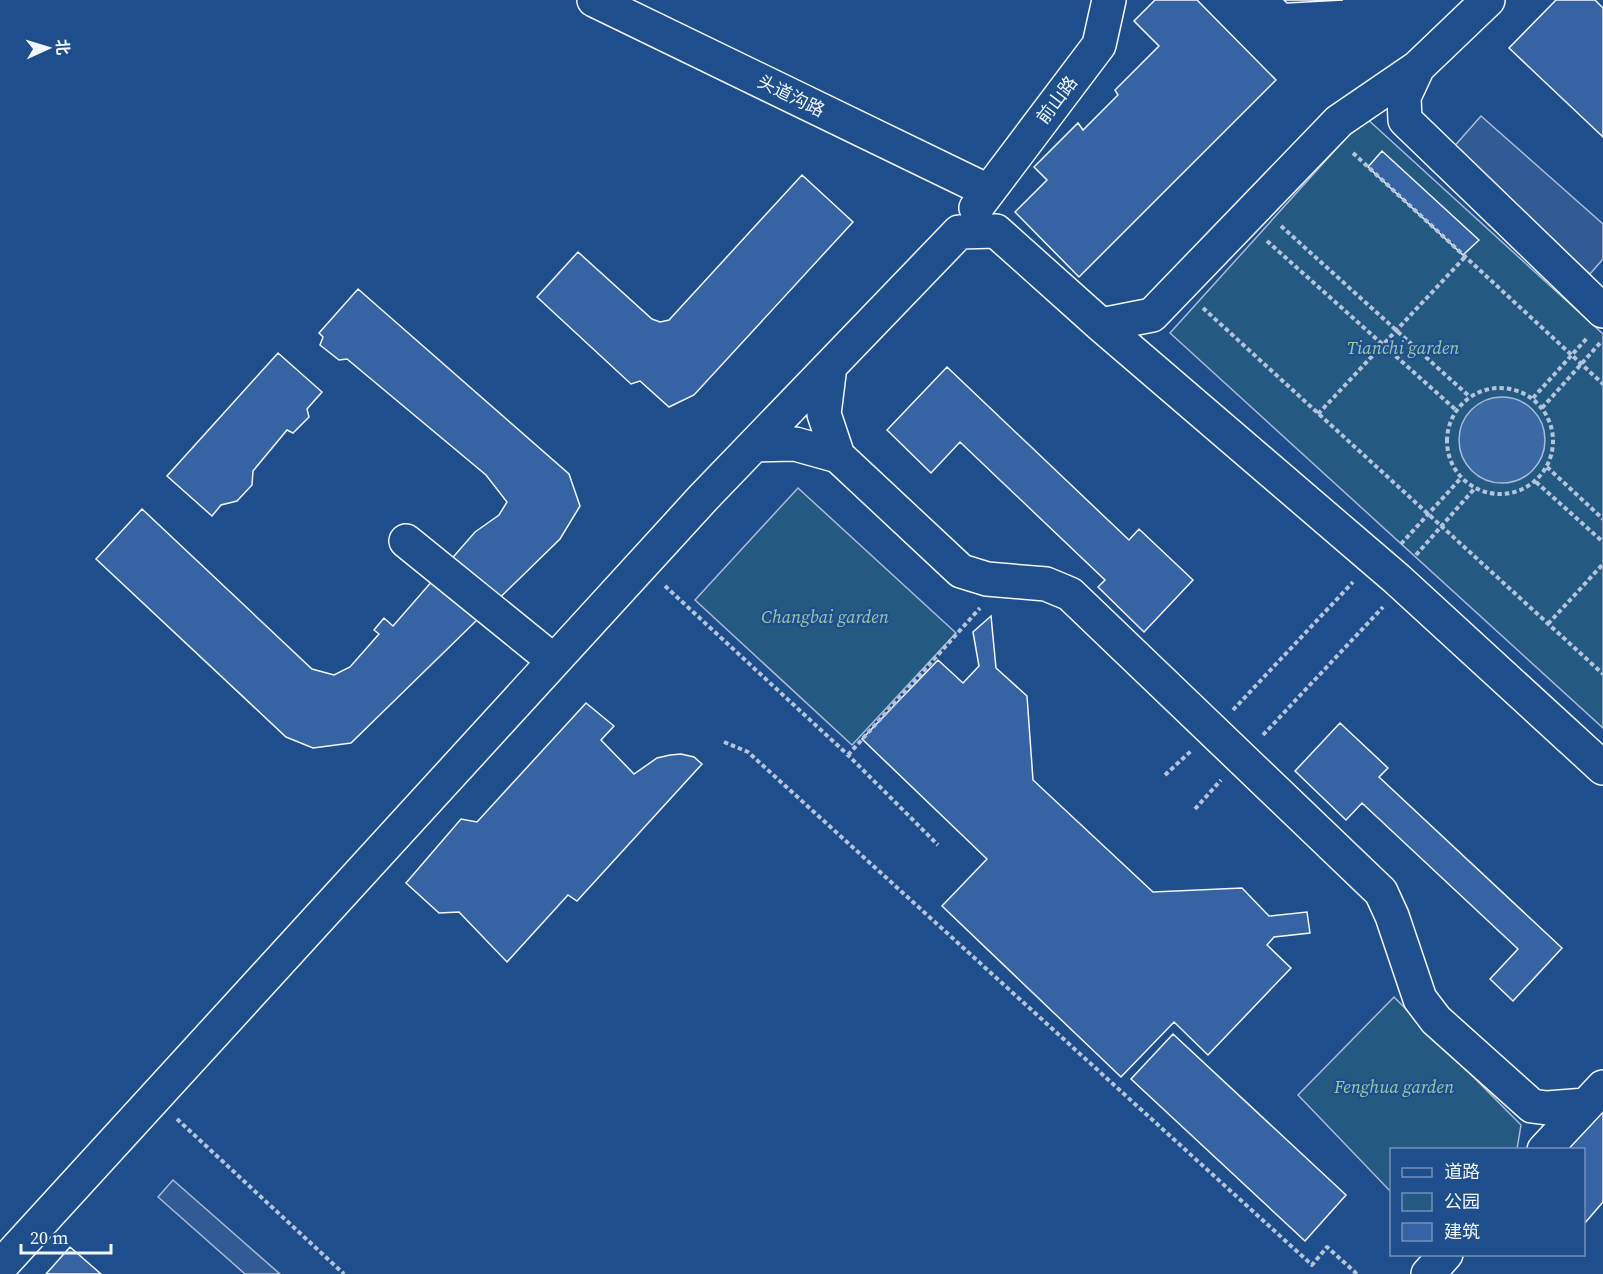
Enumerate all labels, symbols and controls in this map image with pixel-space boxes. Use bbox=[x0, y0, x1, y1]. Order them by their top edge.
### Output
north arrow bbox=[18, 18, 78, 78]
text: 北 bbox=[51, 38, 74, 56]
street label: 头道沟路 bbox=[753, 69, 829, 123]
street label: 前山路 bbox=[1030, 71, 1083, 129]
park label: Tianchi garden bbox=[1347, 335, 1459, 360]
park label: Changbai garden bbox=[761, 604, 889, 629]
park label: Fenghua garden bbox=[1333, 1074, 1454, 1099]
legend bbox=[1390, 1148, 1585, 1256]
text: 道路 bbox=[1444, 1159, 1480, 1184]
text: 公园 bbox=[1444, 1189, 1480, 1214]
scale bar bbox=[21, 1217, 111, 1255]
text: 建筑 bbox=[1444, 1219, 1480, 1244]
text: 20 m bbox=[30, 1225, 68, 1250]

